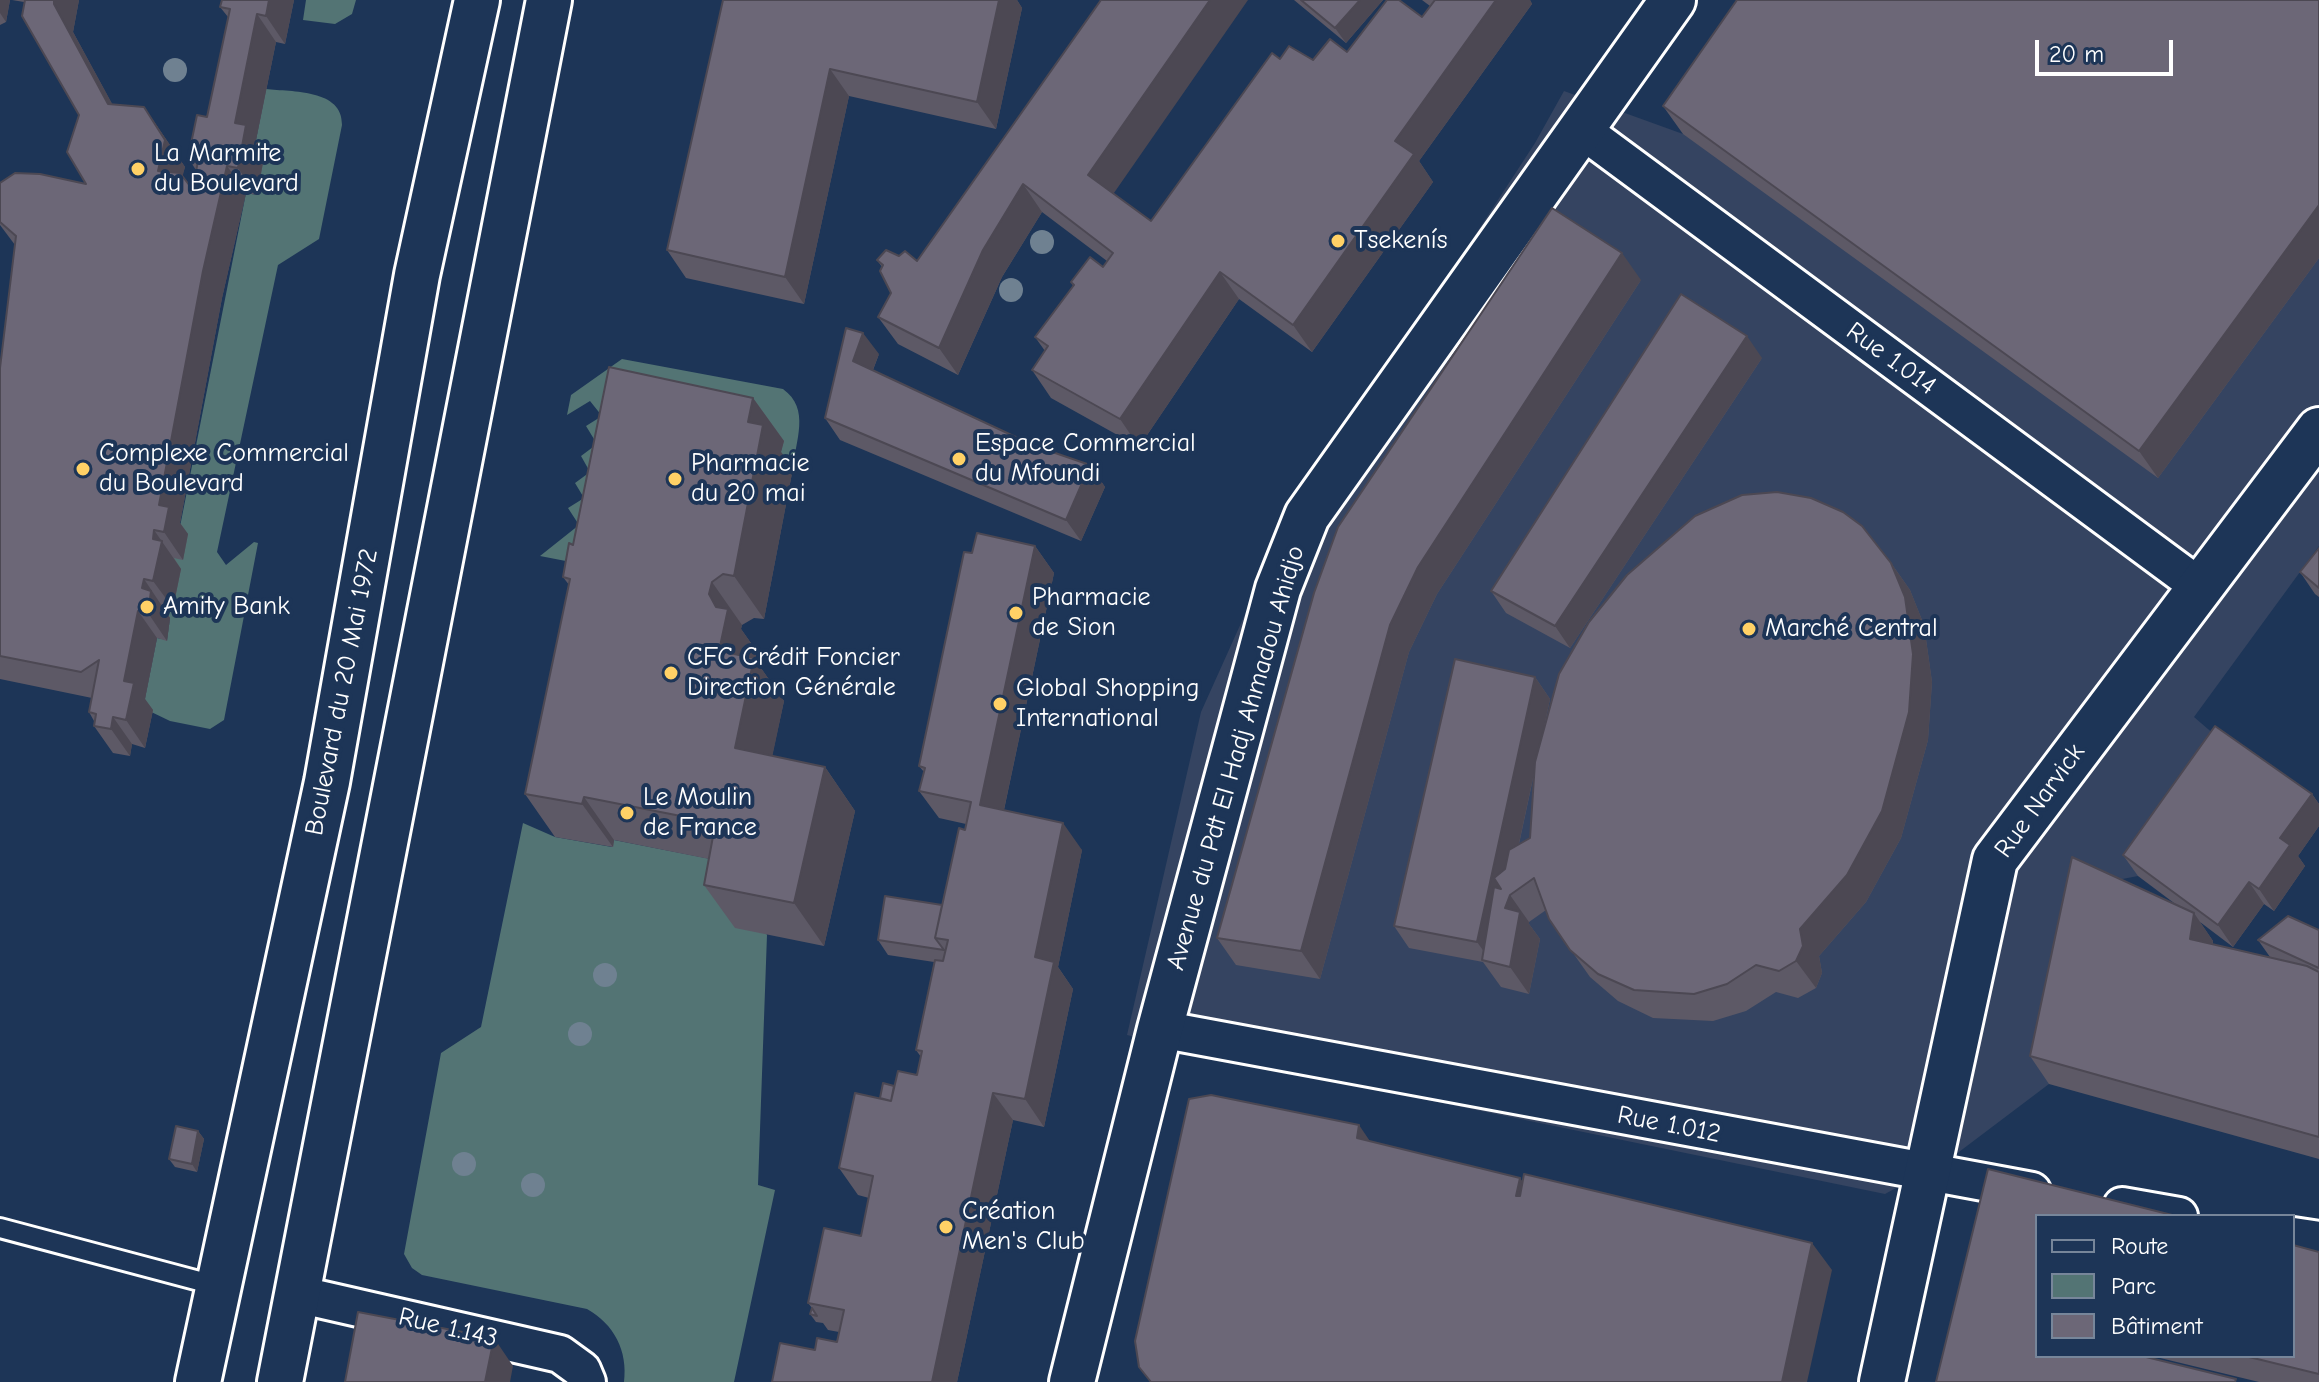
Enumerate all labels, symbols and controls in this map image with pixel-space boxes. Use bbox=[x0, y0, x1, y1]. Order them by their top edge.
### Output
scale bar bbox=[2039, 24, 2177, 74]
text: 20 m bbox=[2049, 40, 2104, 68]
place label: La Marmite du Boulevard bbox=[154, 138, 299, 200]
marker: La Marmite du Boulevard bbox=[129, 160, 147, 178]
place label: Tsekenís bbox=[1354, 225, 1448, 257]
marker: Tsekenís bbox=[1329, 232, 1347, 250]
street label: Rue 1.014 bbox=[1840, 316, 1942, 402]
place label: Espace Commercial du Mfoundi bbox=[975, 428, 1196, 490]
place label: Complexe Commercial du Boulevard bbox=[99, 438, 349, 500]
place label: Pharmacie du 20 mai bbox=[691, 448, 810, 510]
marker: Espace Commercial du Mfoundi bbox=[950, 450, 968, 468]
marker: Complexe Commercial du Boulevard bbox=[74, 460, 92, 478]
marker: Pharmacie du 20 mai bbox=[666, 470, 684, 488]
street label: Avenue du Pdt El Hadj Ahmadou Ahidjo bbox=[1160, 542, 1312, 974]
street label: Boulevard du 20 Mai 1972 bbox=[299, 546, 385, 838]
place label: Pharmacie de Sion bbox=[1032, 582, 1151, 644]
place label: Amity Bank bbox=[163, 591, 290, 623]
marker: Amity Bank bbox=[138, 598, 156, 616]
marker: Pharmacie de Sion bbox=[1007, 604, 1025, 622]
place label: Marché Central bbox=[1765, 613, 1938, 645]
marker: Marché Central bbox=[1740, 620, 1758, 638]
place label: CFC Crédit Foncier Direction Générale bbox=[687, 642, 900, 704]
marker: CFC Crédit Foncier Direction Générale bbox=[662, 664, 680, 682]
place label: Global Shopping International bbox=[1016, 673, 1199, 734]
marker: Global Shopping International bbox=[991, 695, 1009, 713]
street label: Rue Narvick bbox=[1988, 738, 2092, 864]
place label: Le Moulin de France bbox=[643, 782, 757, 844]
marker: Le Moulin de France bbox=[618, 804, 636, 822]
street label: Rue 1.012 bbox=[1615, 1100, 1723, 1150]
place label: Création Men's Club bbox=[962, 1196, 1085, 1258]
legend bbox=[2035, 1214, 2295, 1358]
marker: Création Men's Club bbox=[937, 1218, 955, 1236]
text: Route bbox=[2111, 1232, 2168, 1260]
text: Parc bbox=[2111, 1272, 2156, 1300]
street label: Rue 1.143 bbox=[395, 1301, 501, 1355]
text: Bâtiment bbox=[2111, 1312, 2203, 1340]

